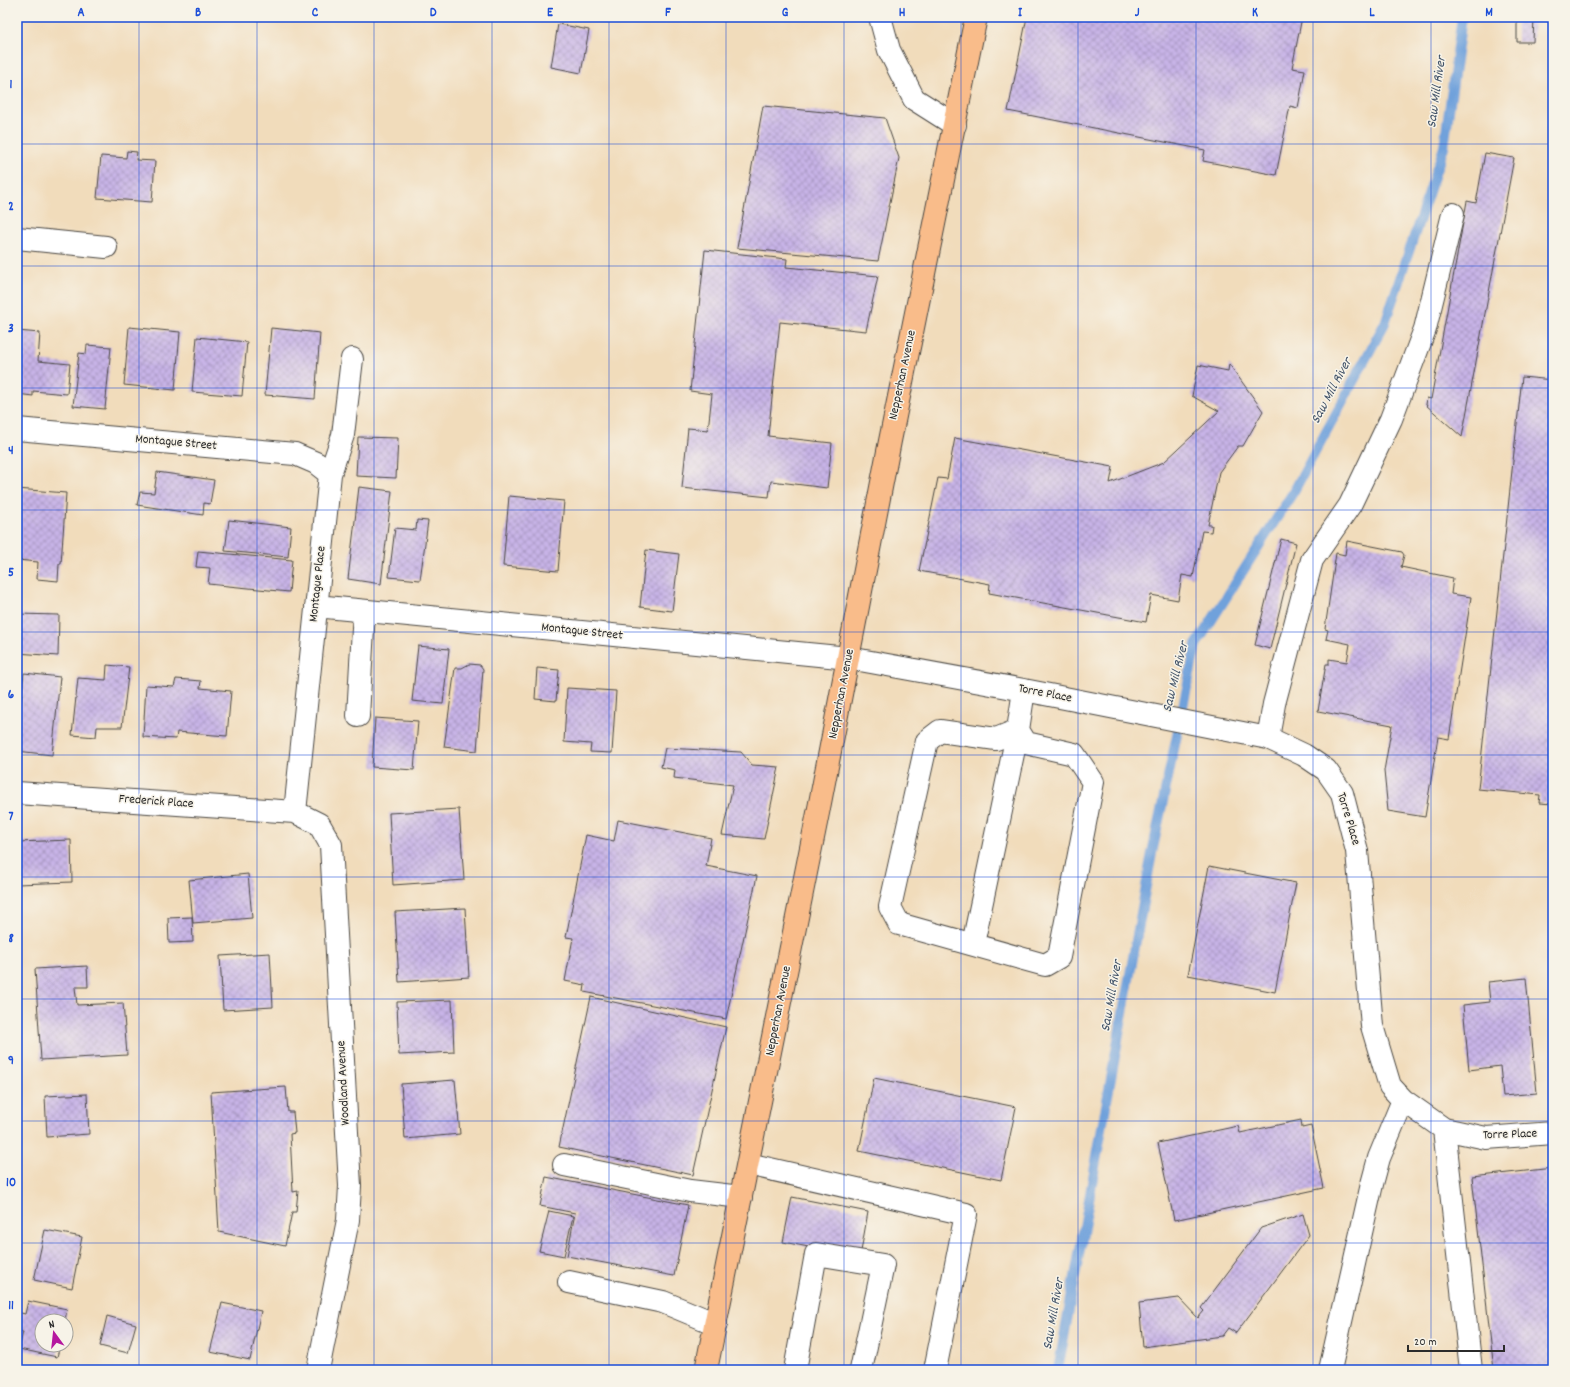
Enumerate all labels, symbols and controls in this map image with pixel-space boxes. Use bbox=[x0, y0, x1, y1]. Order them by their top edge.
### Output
text: A bbox=[77, 4, 85, 23]
text: B bbox=[195, 4, 201, 23]
text: C bbox=[312, 4, 319, 23]
text: D bbox=[430, 4, 437, 23]
text: E bbox=[547, 4, 554, 23]
text: F bbox=[665, 4, 671, 23]
text: G bbox=[782, 4, 789, 23]
text: H bbox=[899, 4, 906, 23]
text: I bbox=[1018, 4, 1023, 23]
text: J bbox=[1135, 4, 1140, 23]
text: K bbox=[1252, 4, 1258, 23]
text: L bbox=[1369, 4, 1375, 23]
text: M bbox=[1485, 4, 1493, 23]
water label: Saw Mill River bbox=[1422, 53, 1452, 129]
text: 1 bbox=[10, 76, 13, 95]
text: 2 bbox=[8, 198, 14, 217]
text: 3 bbox=[8, 320, 14, 339]
street label: Nepperhan Avenue bbox=[884, 328, 922, 422]
water label: Saw Mill River bbox=[1306, 353, 1359, 428]
street label: Montague Street bbox=[134, 430, 218, 456]
text: 4 bbox=[8, 442, 14, 461]
street label: Montague Place bbox=[305, 545, 331, 623]
text: 5 bbox=[8, 564, 14, 583]
street label: Montague Street bbox=[540, 618, 624, 646]
water label: Saw Mill River bbox=[1158, 638, 1195, 714]
street label: Nepperhan Avenue bbox=[824, 647, 860, 741]
street label: Torre Place bbox=[1017, 680, 1074, 709]
text: 6 bbox=[8, 686, 15, 705]
street label: Frederick Place bbox=[118, 790, 194, 814]
street label: Torre Place bbox=[1331, 790, 1365, 848]
text: 7 bbox=[9, 808, 14, 827]
text: 8 bbox=[8, 930, 14, 949]
water label: Saw Mill River bbox=[1096, 957, 1128, 1033]
street label: Nepperhan Avenue bbox=[761, 964, 797, 1058]
street label: Woodland Avenue bbox=[332, 1040, 356, 1126]
text: 9 bbox=[8, 1052, 14, 1071]
street label: Torre Place bbox=[1483, 1125, 1538, 1145]
text: 10 bbox=[6, 1174, 16, 1193]
water label: Saw Mill River bbox=[1038, 1275, 1070, 1351]
text: 11 bbox=[8, 1297, 14, 1316]
north arrow bbox=[34, 1313, 74, 1353]
text: N bbox=[47, 1317, 57, 1334]
scale bar bbox=[1408, 1327, 1504, 1353]
text: 20 m bbox=[1414, 1334, 1437, 1351]

